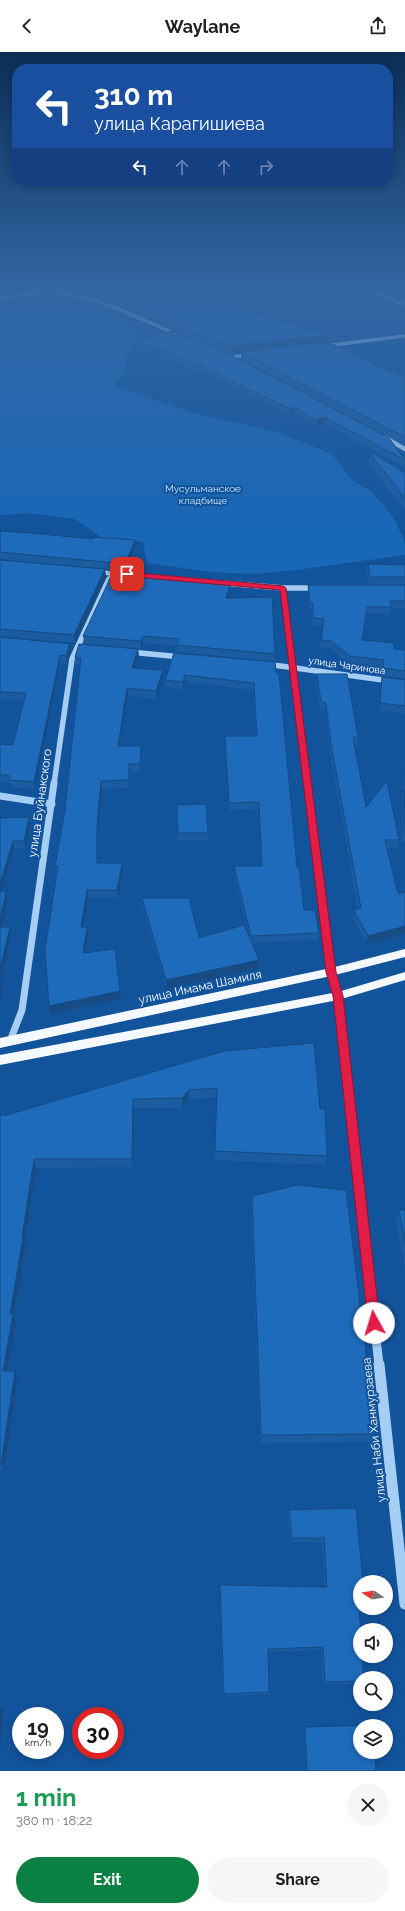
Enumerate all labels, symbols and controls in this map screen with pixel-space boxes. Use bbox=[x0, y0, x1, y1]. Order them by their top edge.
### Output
icon: back bbox=[16, 15, 38, 37]
icon: share bbox=[367, 15, 389, 37]
text: Waylane bbox=[165, 16, 240, 37]
text: 310 m bbox=[94, 79, 173, 112]
icon: left bbox=[28, 80, 80, 132]
text: улица Карагишиева bbox=[94, 113, 265, 134]
icon: left bbox=[129, 156, 151, 178]
icon: ahead bbox=[171, 156, 193, 178]
icon: ahead bbox=[213, 156, 235, 178]
icon: right bbox=[255, 156, 277, 178]
park label: Мусульманское кладбище bbox=[165, 483, 241, 506]
pin bbox=[110, 557, 144, 591]
icon: arrive bbox=[116, 563, 138, 585]
street label: улица Чаринова bbox=[308, 655, 386, 676]
street label: улица Буйнакского bbox=[25, 748, 55, 858]
street label: улица Имама Шамиля bbox=[137, 967, 263, 1007]
position arrow bbox=[353, 1302, 395, 1344]
street label: улица Наби Ханмурзаева bbox=[359, 1357, 389, 1503]
north arrow bbox=[353, 1575, 393, 1615]
map controls bbox=[353, 1575, 393, 1759]
button: sound bbox=[353, 1623, 393, 1663]
button: search bbox=[353, 1671, 393, 1711]
speed limit sign: 30 bbox=[72, 1707, 124, 1759]
text: 19 bbox=[27, 1716, 49, 1740]
button: layers bbox=[353, 1719, 393, 1759]
text: km/h bbox=[25, 1737, 51, 1748]
text: 1 min bbox=[16, 1783, 77, 1812]
button: close bbox=[347, 1784, 389, 1826]
text: 380 m · 18:22 bbox=[16, 1813, 92, 1828]
button: Exit bbox=[16, 1857, 199, 1903]
button: Share bbox=[207, 1857, 389, 1903]

